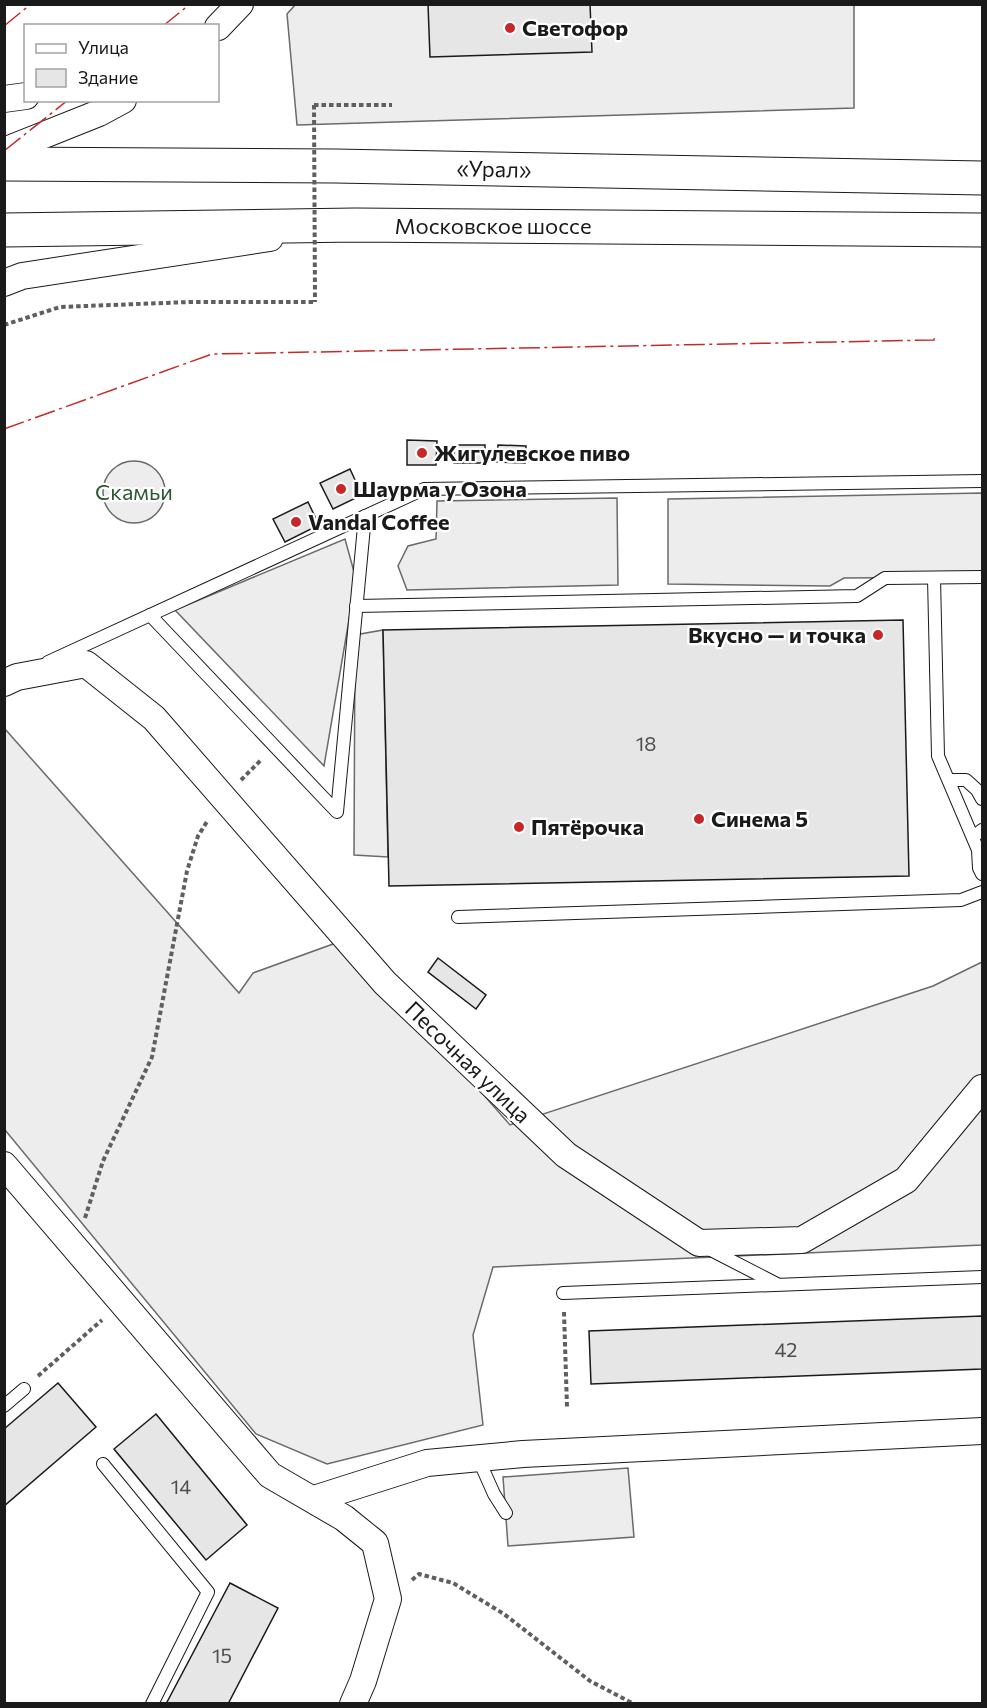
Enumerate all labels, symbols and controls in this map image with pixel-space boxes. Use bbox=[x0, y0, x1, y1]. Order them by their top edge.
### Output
place label: Светофор bbox=[522, 14, 628, 41]
marker: Светофор bbox=[503, 21, 517, 35]
legend bbox=[24, 24, 219, 102]
text: Улица bbox=[78, 36, 129, 58]
text: Здание bbox=[78, 66, 138, 88]
street label: «Урал» bbox=[456, 154, 532, 183]
street label: Московское шоссе bbox=[394, 212, 592, 239]
place label: Жигулевское пиво bbox=[434, 439, 630, 466]
marker: Жигулевское пиво bbox=[415, 446, 429, 460]
place label: Шаурма у Озона bbox=[353, 475, 527, 502]
park label: Скамьи bbox=[95, 478, 173, 505]
marker: Шаурма у Озона bbox=[334, 482, 348, 496]
place label: Vandal Coffee bbox=[308, 508, 450, 535]
marker: Vandal Coffee bbox=[289, 515, 303, 529]
place label: Вкусно — и точка bbox=[688, 621, 866, 648]
marker: Вкусно — и точка bbox=[871, 628, 885, 642]
house number: 18 bbox=[636, 731, 656, 755]
place label: Синема 5 bbox=[711, 805, 808, 832]
marker: Синема 5 bbox=[692, 812, 706, 826]
place label: Пятёрочка bbox=[531, 813, 644, 840]
marker: Пятёрочка bbox=[512, 820, 526, 834]
street label: Песочная улица bbox=[400, 995, 537, 1128]
house number: 42 bbox=[775, 1337, 797, 1361]
house number: 14 bbox=[171, 1474, 191, 1498]
house number: 15 bbox=[212, 1643, 232, 1667]

